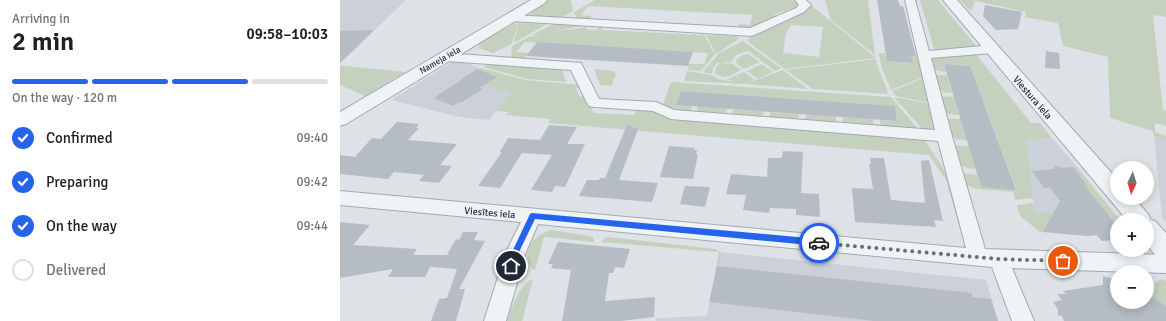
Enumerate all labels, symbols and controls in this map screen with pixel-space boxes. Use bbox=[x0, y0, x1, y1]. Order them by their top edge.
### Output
text: Arriving in bbox=[12, 11, 70, 27]
text: 09:58–10:03 bbox=[247, 25, 328, 43]
text: 2 min bbox=[12, 26, 74, 58]
street label: Nameja iela bbox=[418, 44, 463, 77]
street label: Viestura iela bbox=[1010, 74, 1054, 122]
text: On the way · 120 m bbox=[12, 90, 117, 106]
icon: check bbox=[12, 127, 34, 149]
text: Confirmed bbox=[46, 129, 113, 147]
text: 09:40 bbox=[296, 130, 328, 146]
north arrow bbox=[1110, 161, 1154, 205]
map controls bbox=[1110, 161, 1154, 309]
icon: check bbox=[12, 171, 34, 193]
text: Preparing bbox=[46, 173, 109, 191]
text: 09:42 bbox=[296, 174, 328, 190]
street label: Viesītes iela bbox=[464, 205, 516, 221]
button: + bbox=[1110, 213, 1154, 257]
icon: check bbox=[12, 215, 34, 237]
text: On the way bbox=[46, 217, 117, 235]
text: 09:44 bbox=[296, 218, 328, 234]
courier bbox=[799, 223, 839, 263]
icon: car bbox=[808, 232, 830, 254]
pin bbox=[1046, 244, 1080, 278]
pin bbox=[494, 249, 528, 283]
icon: bag bbox=[1052, 250, 1074, 272]
icon: home bbox=[500, 255, 522, 277]
text: Delivered bbox=[46, 261, 106, 279]
button: − bbox=[1110, 265, 1154, 309]

